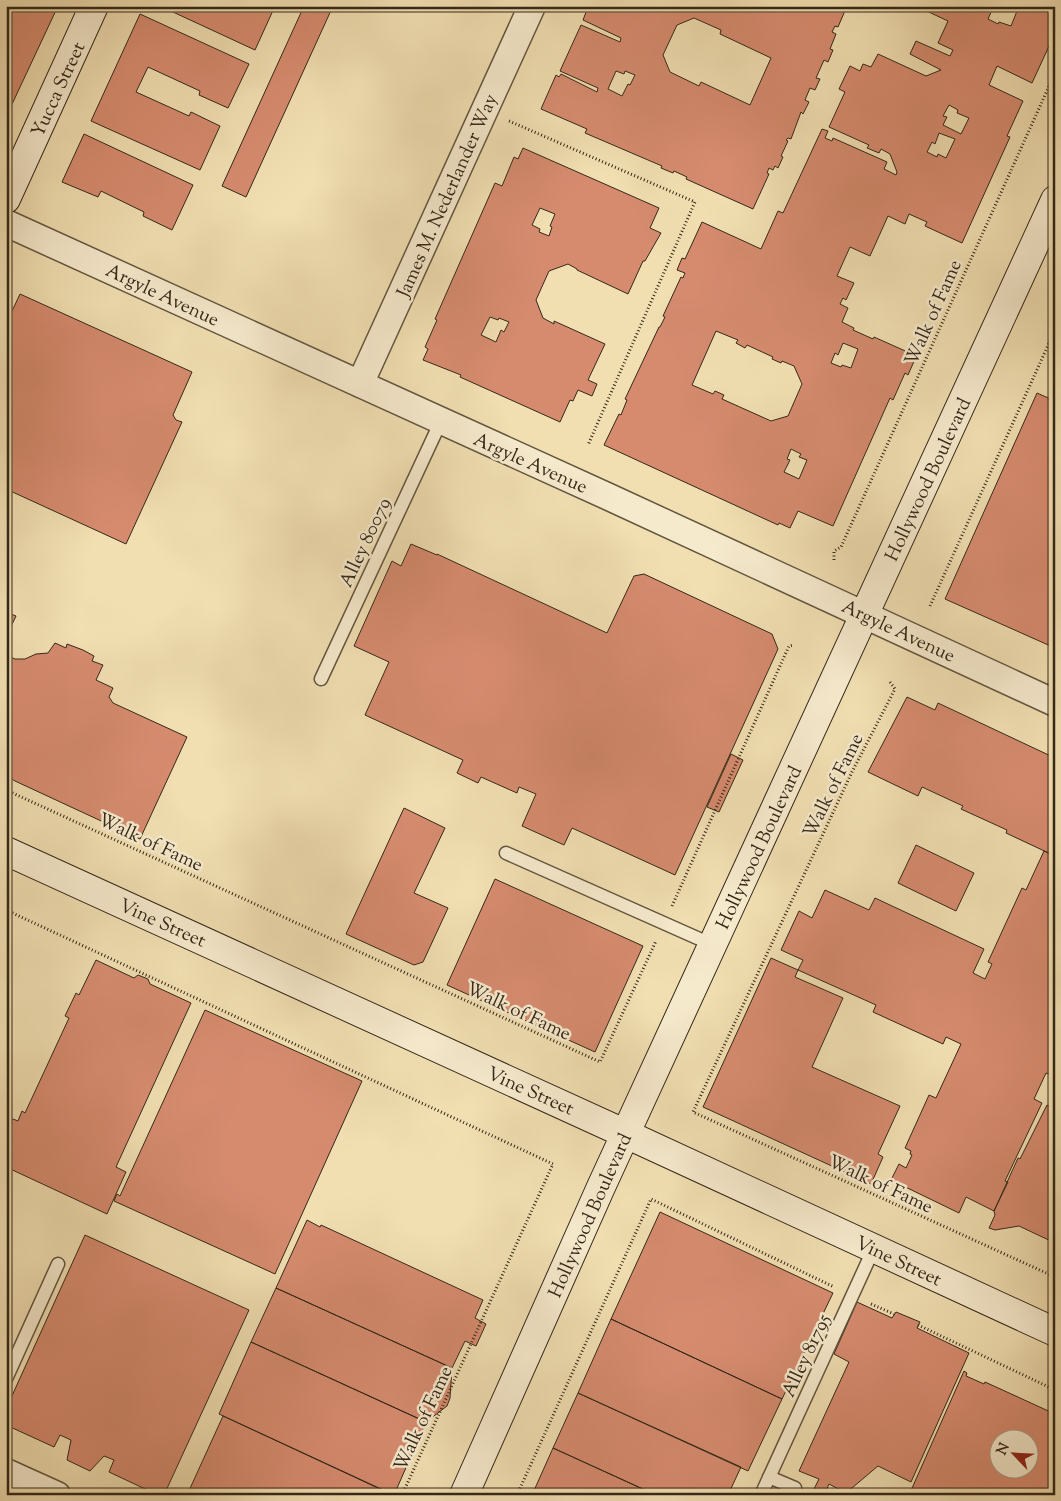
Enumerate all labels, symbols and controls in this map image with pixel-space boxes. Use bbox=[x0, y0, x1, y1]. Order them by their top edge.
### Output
street label: Yucca Street bbox=[25, 38, 93, 142]
street label: James M. Nederlander Way bbox=[391, 89, 506, 303]
street label: Walk of Fame bbox=[899, 256, 970, 370]
street label: Argyle Avenue bbox=[101, 258, 223, 334]
street label: Hollywood Boulevard bbox=[879, 394, 979, 566]
street label: Argyle Avenue bbox=[469, 427, 591, 502]
street label: Alley 80079 bbox=[334, 494, 399, 592]
street label: Argyle Avenue bbox=[837, 594, 959, 670]
street label: Walk of Fame bbox=[797, 729, 871, 843]
street label: Hollywood Boulevard bbox=[710, 762, 810, 934]
street label: Walk of Fame bbox=[93, 807, 207, 879]
street label: Vine Street bbox=[114, 893, 210, 956]
street label: Walk of Fame bbox=[461, 976, 575, 1048]
street label: Vine Street bbox=[482, 1061, 578, 1124]
street label: Hollywood Boulevard bbox=[543, 1129, 640, 1303]
street label: Walk of Fame bbox=[823, 1149, 937, 1221]
street label: Vine Street bbox=[850, 1230, 946, 1294]
street label: Alley 81795 bbox=[776, 1310, 839, 1402]
street label: Walk of Fame bbox=[388, 1362, 460, 1476]
north arrow bbox=[988, 1428, 1038, 1478]
text: N bbox=[993, 1440, 1015, 1459]

